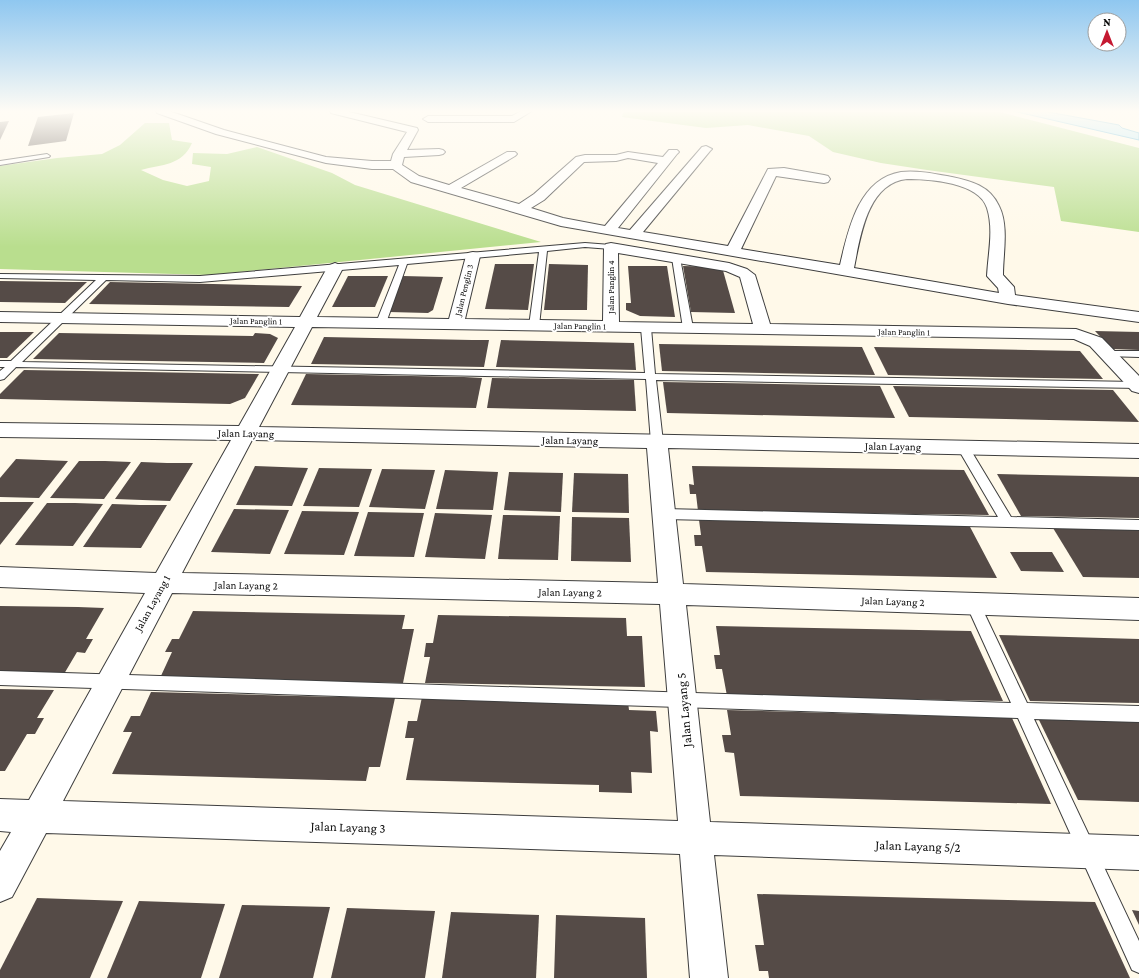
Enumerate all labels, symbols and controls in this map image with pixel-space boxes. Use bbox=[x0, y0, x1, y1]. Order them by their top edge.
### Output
north arrow bbox=[1087, 12, 1127, 52]
text: N bbox=[1103, 16, 1111, 28]
street label: Jalan Panglin 4 bbox=[606, 260, 616, 315]
street label: Jalan Penglin 3 bbox=[453, 263, 475, 318]
street label: Jalan Panglin 1 bbox=[229, 316, 282, 326]
street label: Jalan Panglin 1 bbox=[553, 321, 606, 331]
street label: Jalan Panglin 1 bbox=[877, 327, 930, 337]
street label: Jalan Layang bbox=[217, 426, 275, 441]
street label: Jalan Layang bbox=[541, 433, 599, 448]
street label: Jalan Layang bbox=[864, 439, 922, 454]
street label: Jalan Layang 1 bbox=[131, 573, 173, 634]
street label: Jalan Layang 2 bbox=[213, 578, 278, 593]
street label: Jalan Layang 2 bbox=[537, 585, 602, 600]
street label: Jalan Layang 2 bbox=[860, 594, 925, 609]
street label: Jalan Layang 5 bbox=[673, 672, 695, 749]
street label: Jalan Layang 3 bbox=[309, 818, 386, 836]
street label: Jalan Layang 5/2 bbox=[874, 837, 961, 855]

